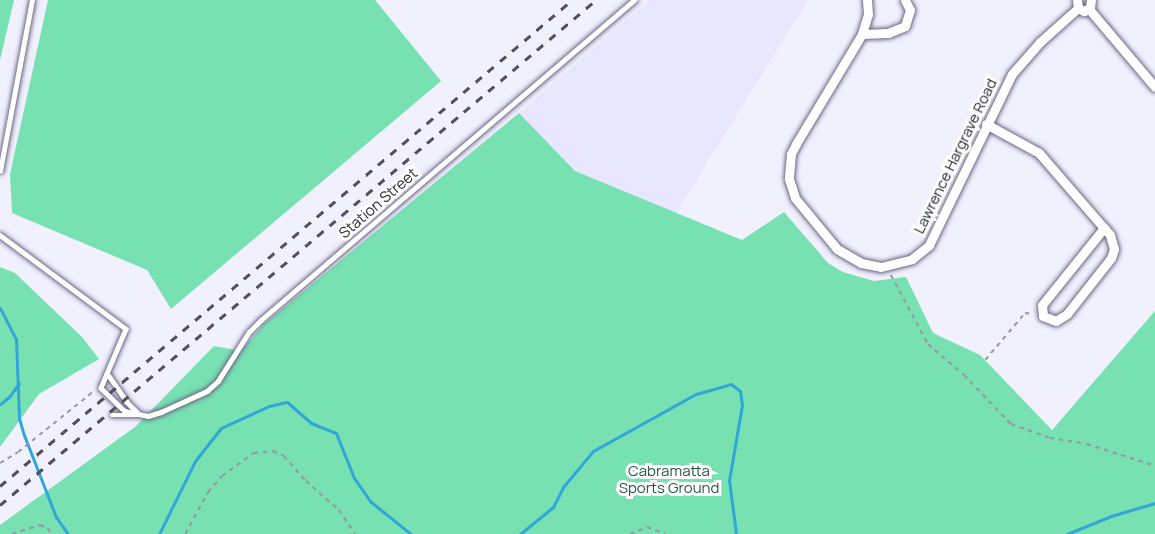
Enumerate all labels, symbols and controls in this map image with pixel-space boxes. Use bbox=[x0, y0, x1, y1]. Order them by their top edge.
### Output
street label: Lawrence Hargrave Road bbox=[910, 76, 1000, 236]
street label: Station Street bbox=[335, 164, 421, 242]
park label: Cabramatta Sports Ground bbox=[619, 461, 719, 496]

